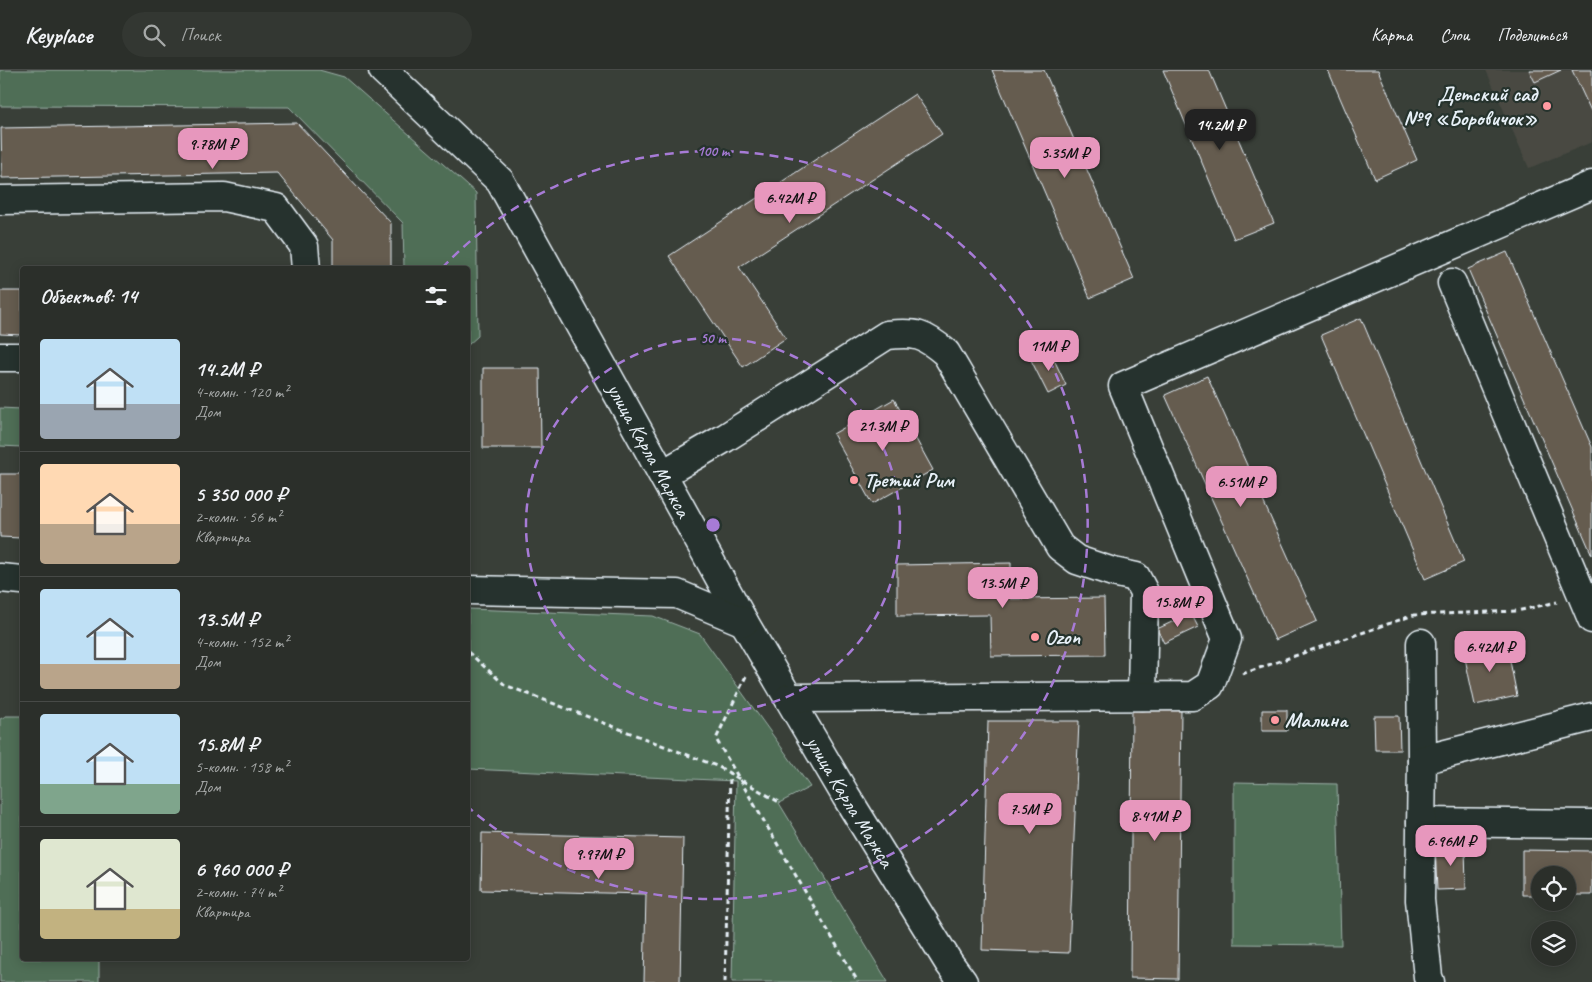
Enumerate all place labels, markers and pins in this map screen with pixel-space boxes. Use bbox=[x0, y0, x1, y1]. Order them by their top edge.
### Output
place label: Детский сад №9 «Боровичок» bbox=[1404, 81, 1539, 131]
marker: Детский сад №9 «Боровичок» bbox=[1541, 100, 1553, 112]
pin: 14.2M ₽ bbox=[1174, 108, 1266, 151]
pin: 9.78M ₽ bbox=[167, 128, 259, 170]
pin: 5.35M ₽ bbox=[1019, 136, 1111, 179]
pin: 6.42M ₽ bbox=[744, 182, 836, 224]
pin: 11M ₽ bbox=[1014, 330, 1084, 372]
pin: 21.3M ₽ bbox=[837, 410, 929, 452]
pin: 6.51M ₽ bbox=[1195, 466, 1287, 508]
place label: Третий Рим bbox=[864, 467, 955, 493]
marker: Третий Рим bbox=[848, 474, 860, 486]
centre of rings bbox=[704, 516, 722, 534]
pin: 13.5M ₽ bbox=[957, 566, 1049, 609]
pin: 15.8M ₽ bbox=[1132, 586, 1224, 628]
place label: Ozon bbox=[1045, 624, 1080, 650]
pin: 6.42M ₽ bbox=[1444, 630, 1536, 673]
marker: Ozon bbox=[1029, 631, 1041, 643]
place label: Малина bbox=[1285, 707, 1349, 733]
marker: Малина bbox=[1269, 714, 1281, 726]
pin: 7.5M ₽ bbox=[989, 792, 1071, 835]
pin: 8.41M ₽ bbox=[1109, 800, 1201, 842]
pin: 6.96M ₽ bbox=[1405, 824, 1497, 867]
pin: 9.97M ₽ bbox=[553, 838, 645, 880]

